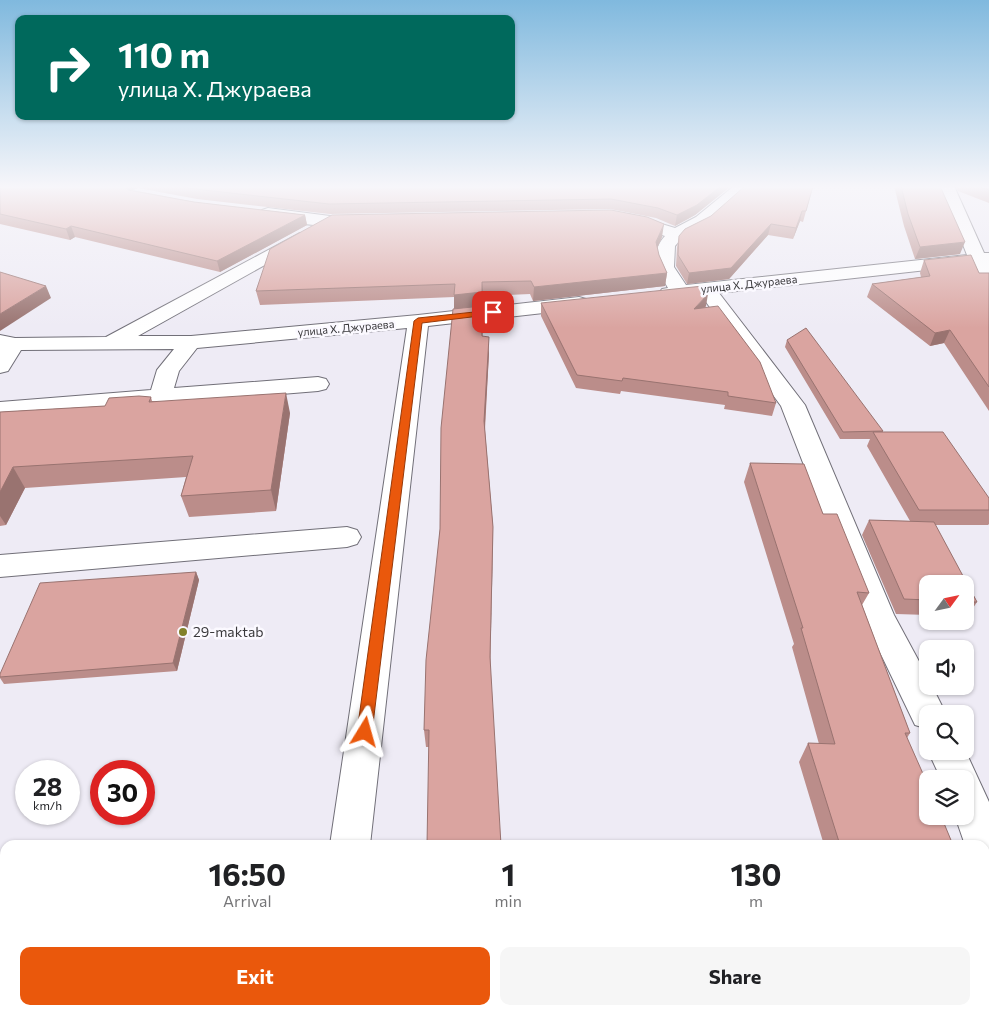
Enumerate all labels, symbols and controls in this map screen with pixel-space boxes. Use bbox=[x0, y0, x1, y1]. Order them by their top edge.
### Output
text: 110 m bbox=[118, 32, 210, 75]
icon: right bbox=[35, 35, 100, 100]
text: улица Х. Джураева bbox=[118, 75, 312, 102]
street label: улица Х. Джураева bbox=[700, 272, 798, 295]
pin bbox=[472, 291, 514, 333]
icon: arrive bbox=[479, 298, 507, 326]
street label: улица Х. Джураева bbox=[297, 317, 395, 338]
north arrow bbox=[919, 575, 974, 630]
map controls bbox=[919, 575, 974, 825]
place label: 29-maktab bbox=[193, 623, 264, 640]
marker: 29-maktab bbox=[177, 626, 189, 638]
button: sound bbox=[919, 640, 974, 695]
position arrow bbox=[338, 705, 390, 757]
button: search bbox=[919, 705, 974, 760]
speed limit sign: 30 bbox=[90, 760, 155, 825]
button: layers bbox=[919, 770, 974, 825]
text: 28 bbox=[33, 771, 62, 801]
text: km/h bbox=[33, 798, 62, 812]
text: 16:50 bbox=[209, 855, 286, 892]
text: 1 bbox=[501, 855, 515, 892]
text: 130 bbox=[730, 855, 781, 892]
text: Arrival bbox=[223, 891, 272, 910]
text: min bbox=[495, 891, 522, 910]
text: m bbox=[749, 891, 763, 910]
button: Exit bbox=[20, 947, 490, 1005]
button: Share bbox=[500, 947, 970, 1005]

